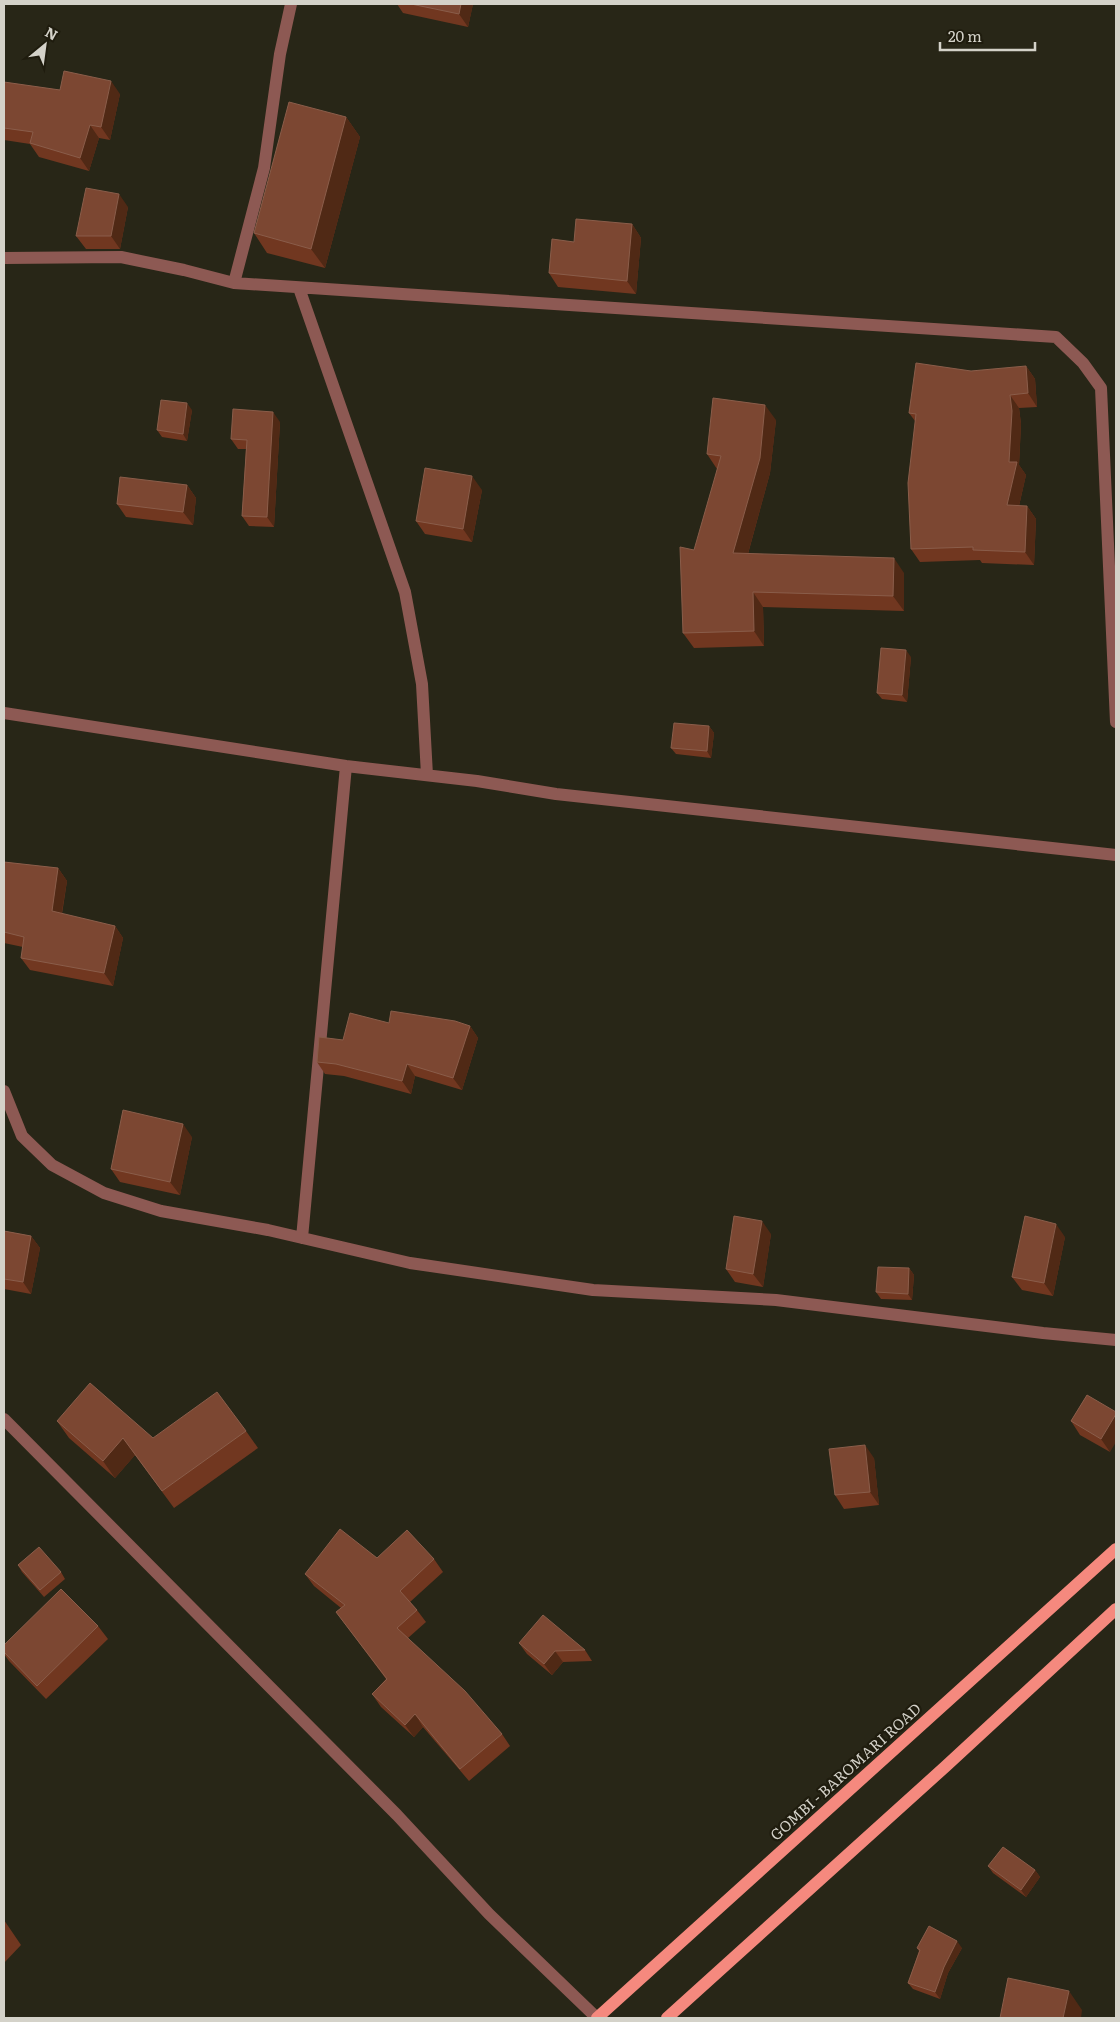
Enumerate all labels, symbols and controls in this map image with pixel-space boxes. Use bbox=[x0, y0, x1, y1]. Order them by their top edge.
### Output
north arrow bbox=[20, 20, 70, 70]
scale bar bbox=[940, 20, 1035, 52]
text: N bbox=[42, 21, 62, 44]
text: 20 m bbox=[948, 24, 982, 47]
street label: GOMBI - BAROMARI ROAD bbox=[764, 1697, 926, 1845]

